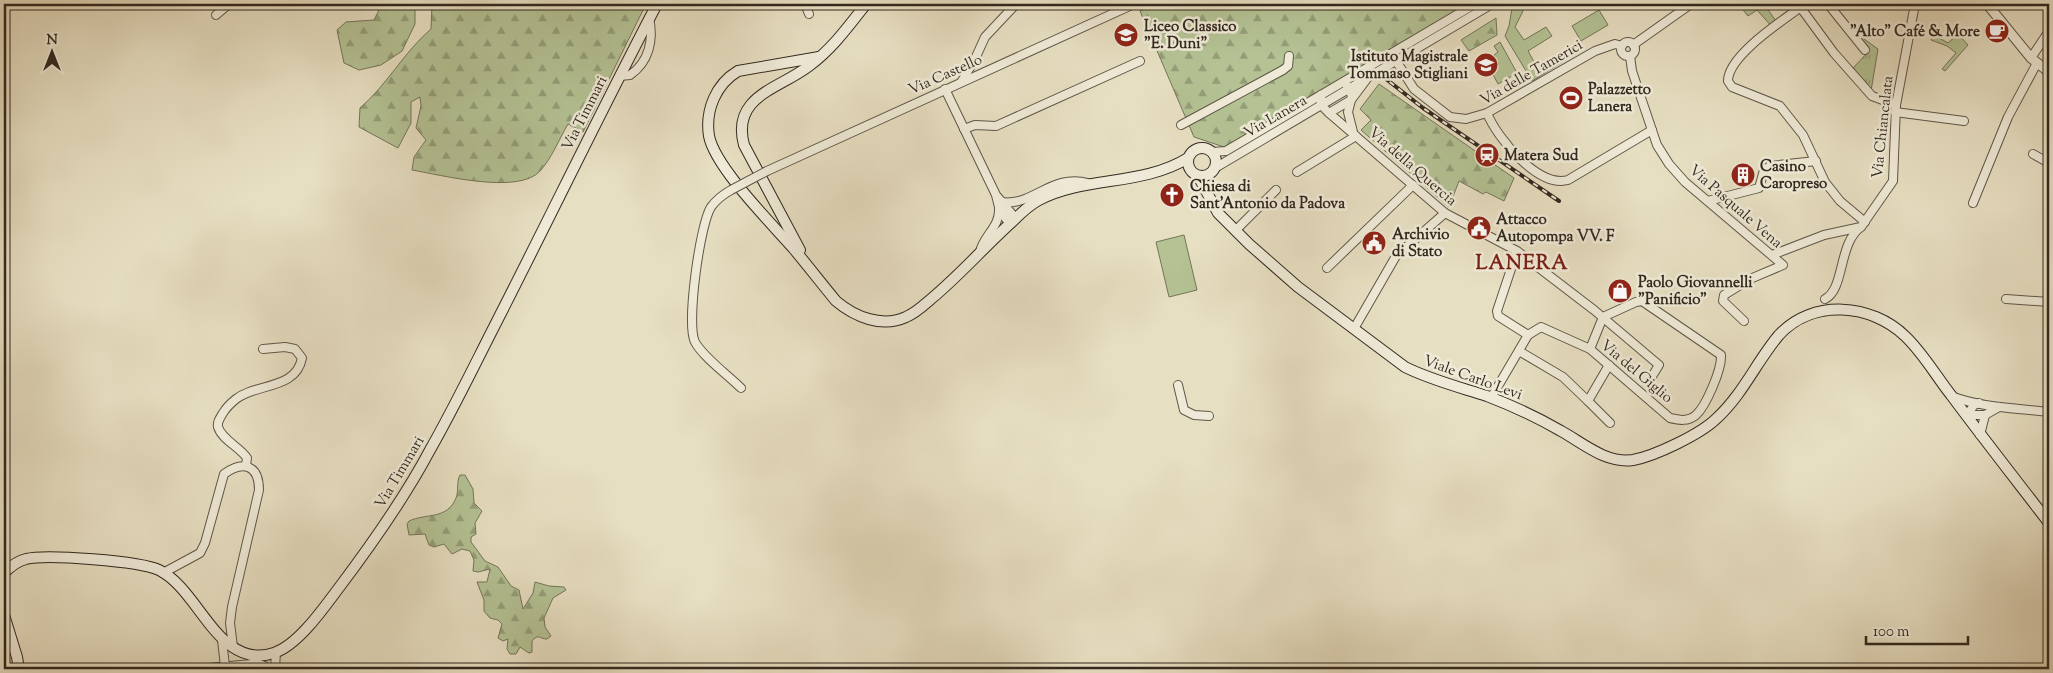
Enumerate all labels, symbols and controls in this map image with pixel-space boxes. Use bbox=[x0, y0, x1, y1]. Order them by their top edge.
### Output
place label: Liceo Classico "E. Duni" bbox=[1144, 17, 1237, 55]
cafe icon: "Alto" Café & More bbox=[1984, 18, 2010, 44]
school or university icon: Liceo Classico "E. Duni" bbox=[1113, 22, 1139, 48]
place label: "Alto" Café & More bbox=[1850, 22, 1980, 43]
north arrow bbox=[28, 28, 78, 78]
text: N bbox=[46, 31, 58, 51]
street label: Via delle Tamerici bbox=[1476, 35, 1587, 111]
place label: Istituto Magistrale Tommaso Stigliani bbox=[1347, 47, 1469, 85]
street label: Via Castello bbox=[905, 50, 986, 101]
school or university icon: Istituto Magistrale Tommaso Stigliani bbox=[1473, 52, 1499, 78]
street label: Via Timmari bbox=[558, 73, 613, 155]
street label: Via Chiancalata bbox=[1868, 75, 1899, 180]
place label: Palazzetto Lanera bbox=[1588, 80, 1651, 118]
sports icon: Palazzetto Lanera bbox=[1558, 85, 1584, 111]
street label: Via Lanera bbox=[1240, 91, 1311, 144]
street label: Via della Quercia bbox=[1363, 123, 1461, 212]
station icon: Matera Sud bbox=[1474, 142, 1500, 168]
place label: Matera Sud bbox=[1504, 146, 1579, 167]
place label: Casino Caropreso bbox=[1760, 157, 1827, 195]
street label: Via Pasquale Vena bbox=[1684, 160, 1787, 254]
building icon: Casino Caropreso bbox=[1730, 162, 1756, 188]
place label: Chiesa di Sant'Antonio da Padova bbox=[1190, 177, 1345, 215]
church icon: Chiesa di Sant'Antonio da Padova bbox=[1159, 182, 1185, 208]
place label: Attacco Autopompa VV. F bbox=[1496, 210, 1615, 248]
public building icon: Attacco Autopompa VV. F bbox=[1466, 215, 1492, 241]
place label: Archivio di Stato bbox=[1392, 225, 1449, 263]
public building icon: Archivio di Stato bbox=[1361, 230, 1387, 256]
district label: LANERA bbox=[1476, 250, 1568, 279]
place label: Paolo Giovannelli "Panificio" bbox=[1638, 273, 1753, 311]
shop icon: Paolo Giovannelli "Panificio" bbox=[1607, 278, 1633, 304]
street label: Via del Giglio bbox=[1595, 336, 1677, 409]
street label: Viale Carlo Levi bbox=[1420, 351, 1525, 406]
street label: Via Timmari bbox=[370, 433, 430, 513]
scale bar bbox=[1866, 613, 1968, 645]
text: 100 m bbox=[1873, 622, 1910, 643]

